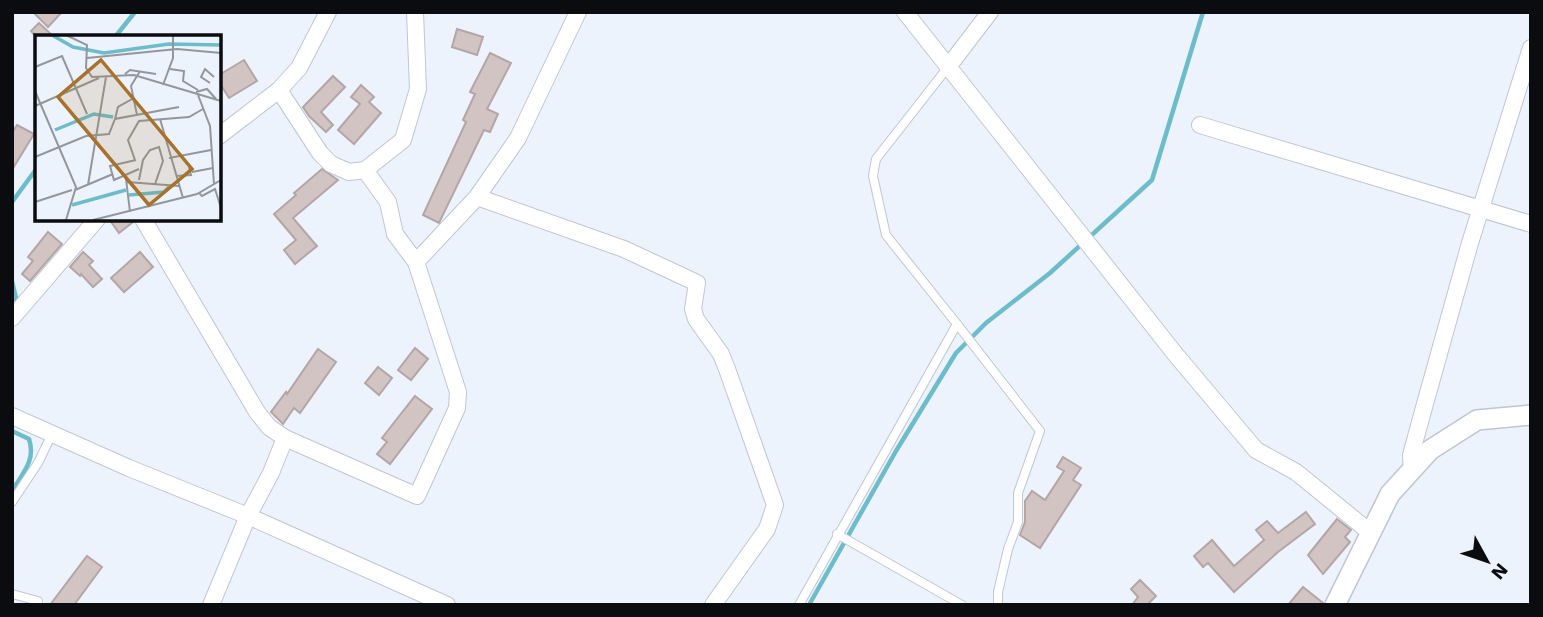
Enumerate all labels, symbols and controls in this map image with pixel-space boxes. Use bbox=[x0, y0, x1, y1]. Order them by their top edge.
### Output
inset map bbox=[35, 35, 220, 220]
north arrow bbox=[1452, 526, 1522, 596]
text: N bbox=[1486, 559, 1513, 584]

